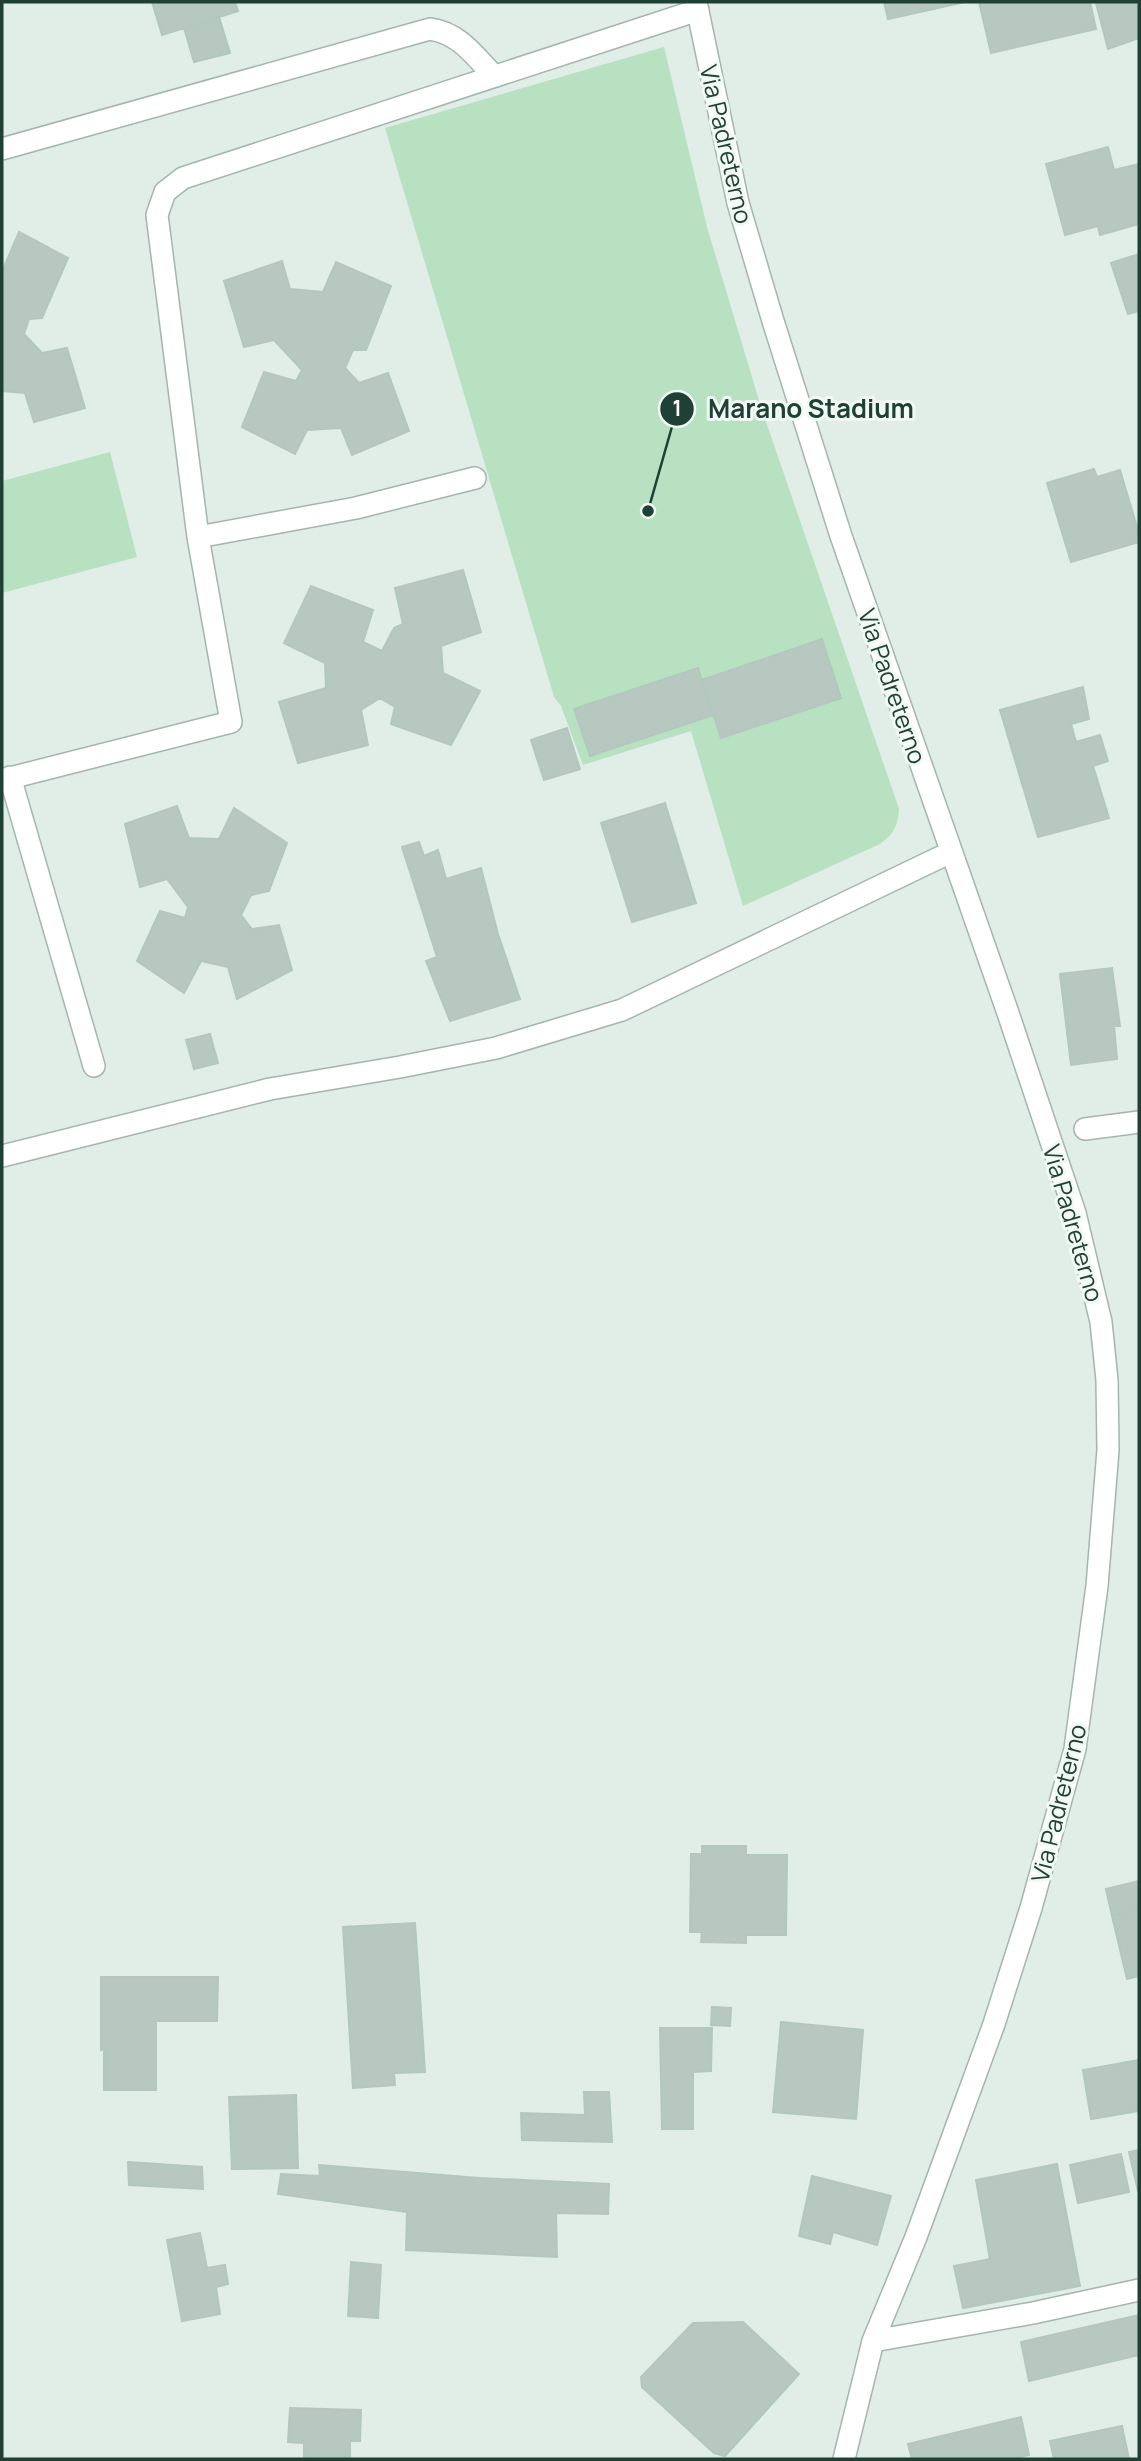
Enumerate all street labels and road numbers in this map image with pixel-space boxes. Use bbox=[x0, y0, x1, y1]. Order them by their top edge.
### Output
street label: Via Padreterno bbox=[693, 61, 761, 227]
street label: Via Padreterno bbox=[851, 604, 935, 768]
street label: Via Padreterno bbox=[1036, 1141, 1112, 1305]
street label: Via Padreterno bbox=[1022, 1720, 1094, 1886]

